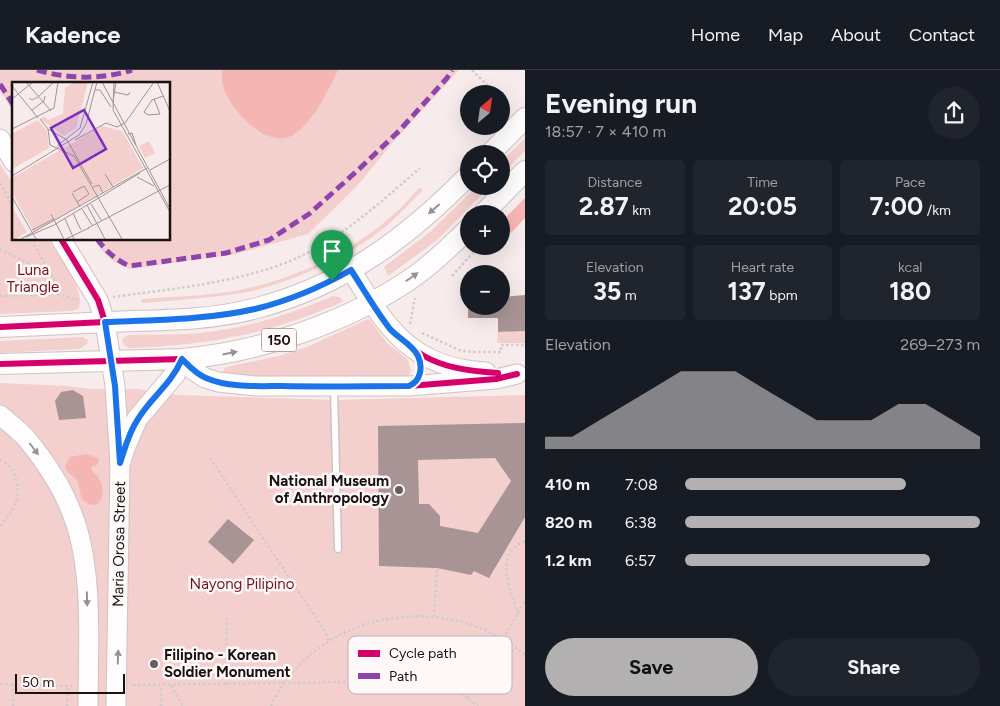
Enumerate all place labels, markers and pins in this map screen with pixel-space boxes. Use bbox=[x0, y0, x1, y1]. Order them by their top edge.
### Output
pin bbox=[311, 230, 353, 281]
place label: National Museum of Anthropology bbox=[269, 472, 389, 507]
marker: National Museum of Anthropology bbox=[393, 484, 405, 496]
place label: Filipino - Korean Soldier Monument bbox=[164, 646, 290, 681]
marker: Filipino - Korean Soldier Monument bbox=[148, 658, 160, 670]

